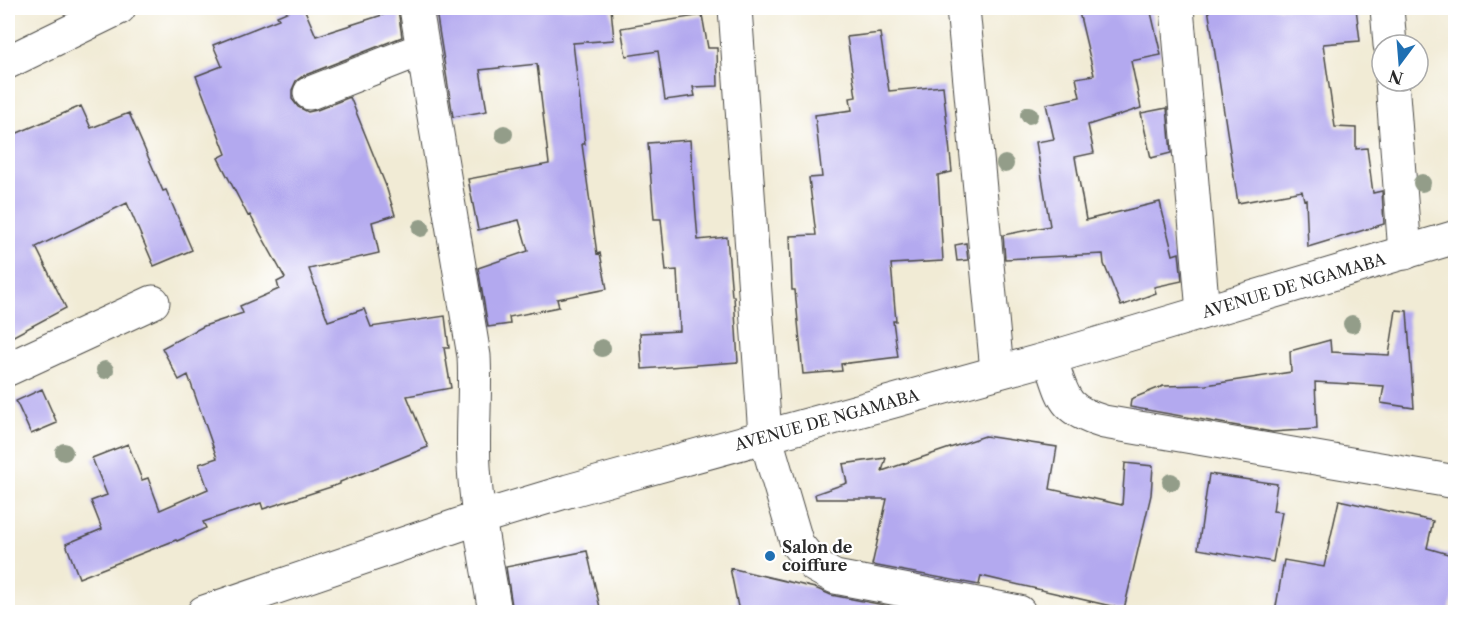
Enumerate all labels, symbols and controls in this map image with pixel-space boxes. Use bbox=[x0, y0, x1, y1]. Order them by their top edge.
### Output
north arrow bbox=[1370, 33, 1430, 93]
text: N bbox=[1386, 66, 1405, 89]
street label: AVENUE DE NGAMABA bbox=[1199, 248, 1389, 322]
street label: AVENUE DE NGAMABA bbox=[731, 384, 922, 455]
place label: Salon de coiffure bbox=[782, 537, 853, 575]
marker: Salon de coiffure bbox=[763, 549, 777, 563]

